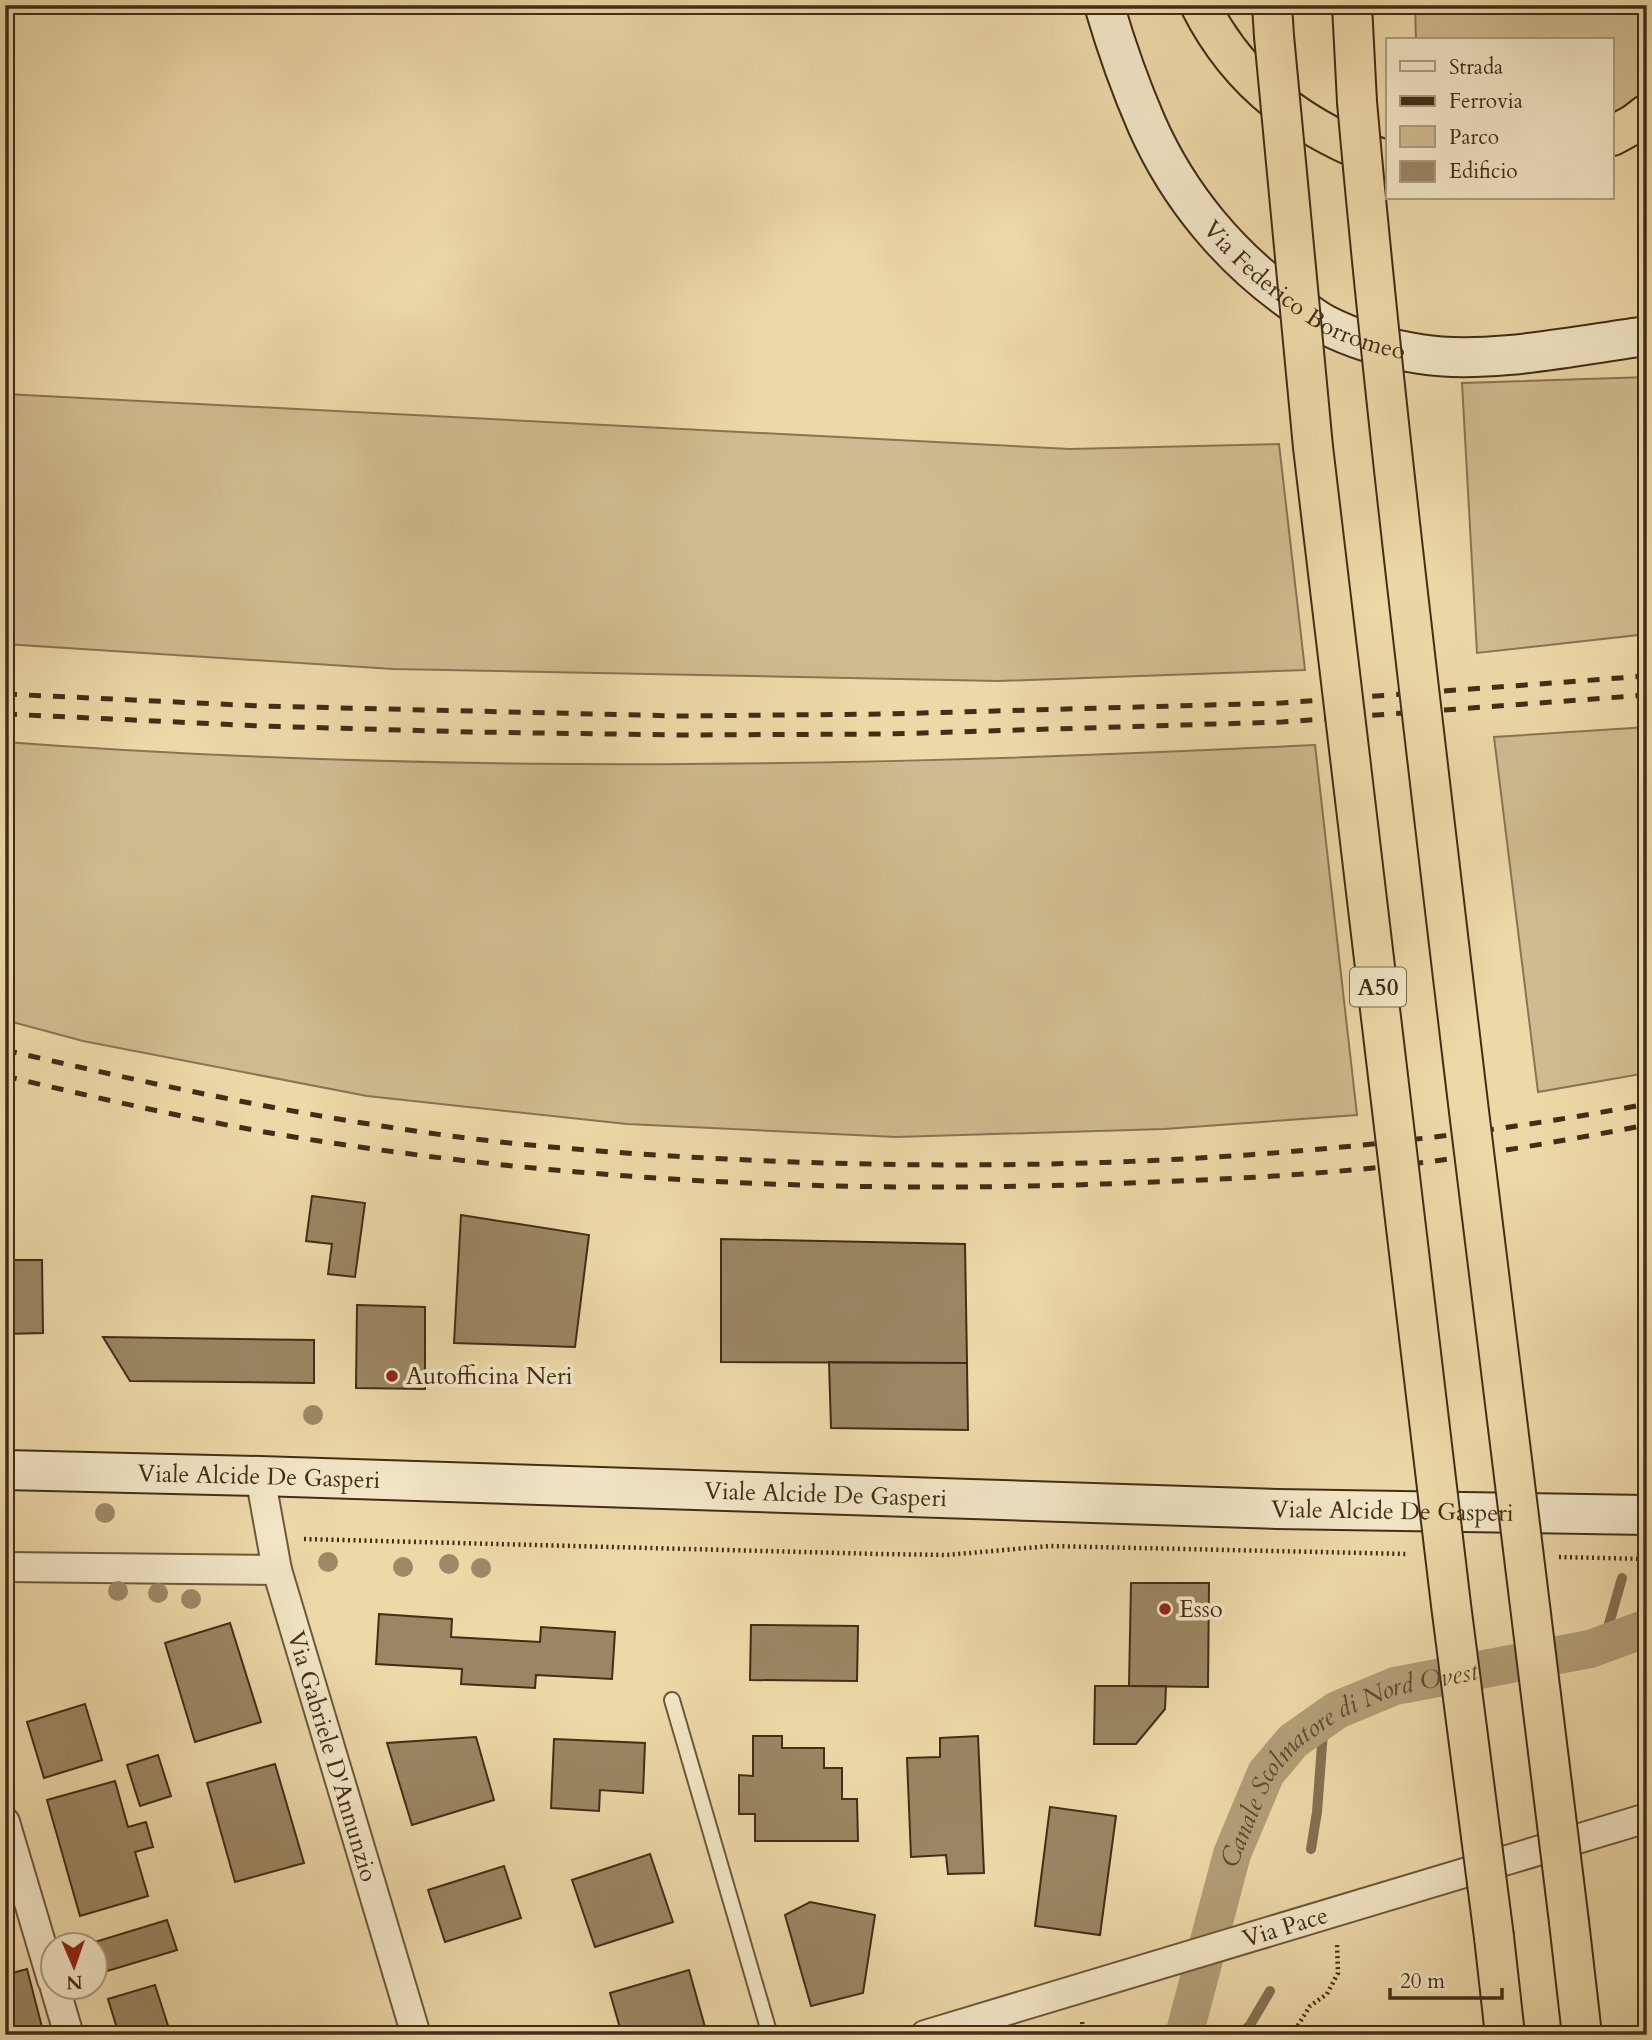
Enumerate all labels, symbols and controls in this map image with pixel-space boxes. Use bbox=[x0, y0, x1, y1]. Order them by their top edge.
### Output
legend bbox=[1386, 38, 1614, 200]
text: Strada bbox=[1449, 53, 1503, 82]
text: Ferrovia bbox=[1449, 87, 1523, 116]
text: Parco bbox=[1449, 123, 1499, 152]
text: Edificio bbox=[1449, 157, 1518, 186]
street label: Via Federico Borromeo bbox=[1195, 214, 1408, 368]
road number: A50 bbox=[1350, 968, 1406, 1006]
place label: Autofficina Neri bbox=[406, 1360, 573, 1393]
marker: Autofficina Neri bbox=[384, 1368, 400, 1384]
street label: Viale Alcide De Gasperi bbox=[137, 1457, 381, 1497]
street label: Viale Alcide De Gasperi bbox=[704, 1474, 948, 1515]
street label: Viale Alcide De Gasperi bbox=[1271, 1493, 1514, 1530]
place label: Esso bbox=[1179, 1593, 1223, 1626]
marker: Esso bbox=[1157, 1601, 1173, 1617]
street label: Via Gabriele D'Annunzio bbox=[279, 1627, 385, 1886]
water label: Canale Scolmatore di Nord Ovest bbox=[1212, 1654, 1481, 1871]
street label: Via Pace bbox=[1239, 1899, 1332, 1956]
north arrow bbox=[38, 1932, 108, 2002]
scale bar bbox=[1390, 1956, 1502, 2000]
text: 20 m bbox=[1400, 1967, 1445, 1996]
text: N bbox=[65, 1969, 83, 1995]

